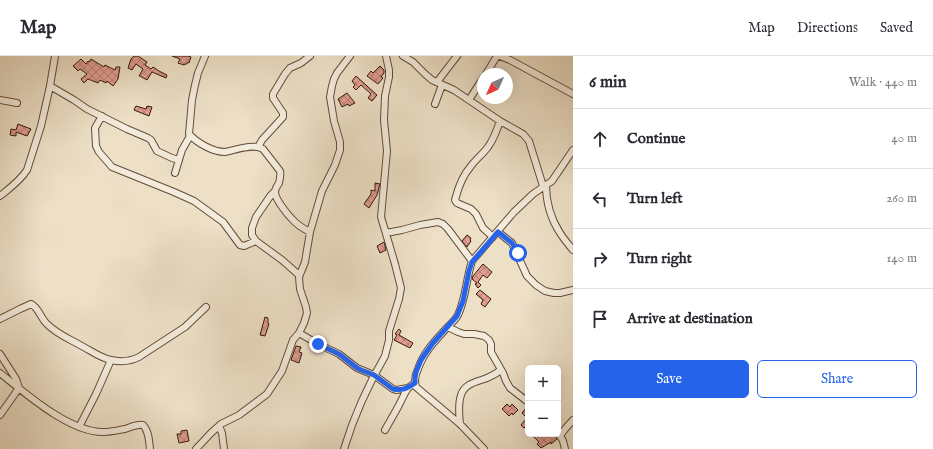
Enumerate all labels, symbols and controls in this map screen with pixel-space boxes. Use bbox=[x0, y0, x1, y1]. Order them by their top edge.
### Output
text: Map bbox=[20, 16, 56, 40]
text: Map bbox=[748, 19, 775, 37]
text: Directions bbox=[797, 19, 858, 37]
text: Saved bbox=[880, 19, 913, 37]
north arrow bbox=[477, 68, 513, 104]
text: 6 min bbox=[589, 72, 627, 93]
text: Walk · 440 m bbox=[849, 74, 917, 91]
icon: ahead bbox=[589, 128, 611, 150]
text: Continue bbox=[627, 129, 685, 148]
text: 40 m bbox=[891, 130, 917, 147]
icon: left bbox=[589, 188, 611, 210]
text: Turn left bbox=[627, 189, 683, 208]
text: 260 m bbox=[886, 190, 917, 207]
route start bbox=[509, 244, 527, 262]
icon: right bbox=[589, 248, 611, 270]
text: Turn right bbox=[627, 249, 692, 268]
text: 140 m bbox=[887, 250, 917, 267]
icon: arrive bbox=[589, 308, 611, 330]
text: Arrive at destination bbox=[627, 309, 753, 328]
route end bbox=[309, 335, 327, 353]
button: Save bbox=[589, 360, 749, 398]
button: Share bbox=[757, 360, 917, 398]
map controls bbox=[525, 365, 561, 437]
button: + bbox=[525, 365, 561, 401]
button: − bbox=[525, 401, 561, 437]

